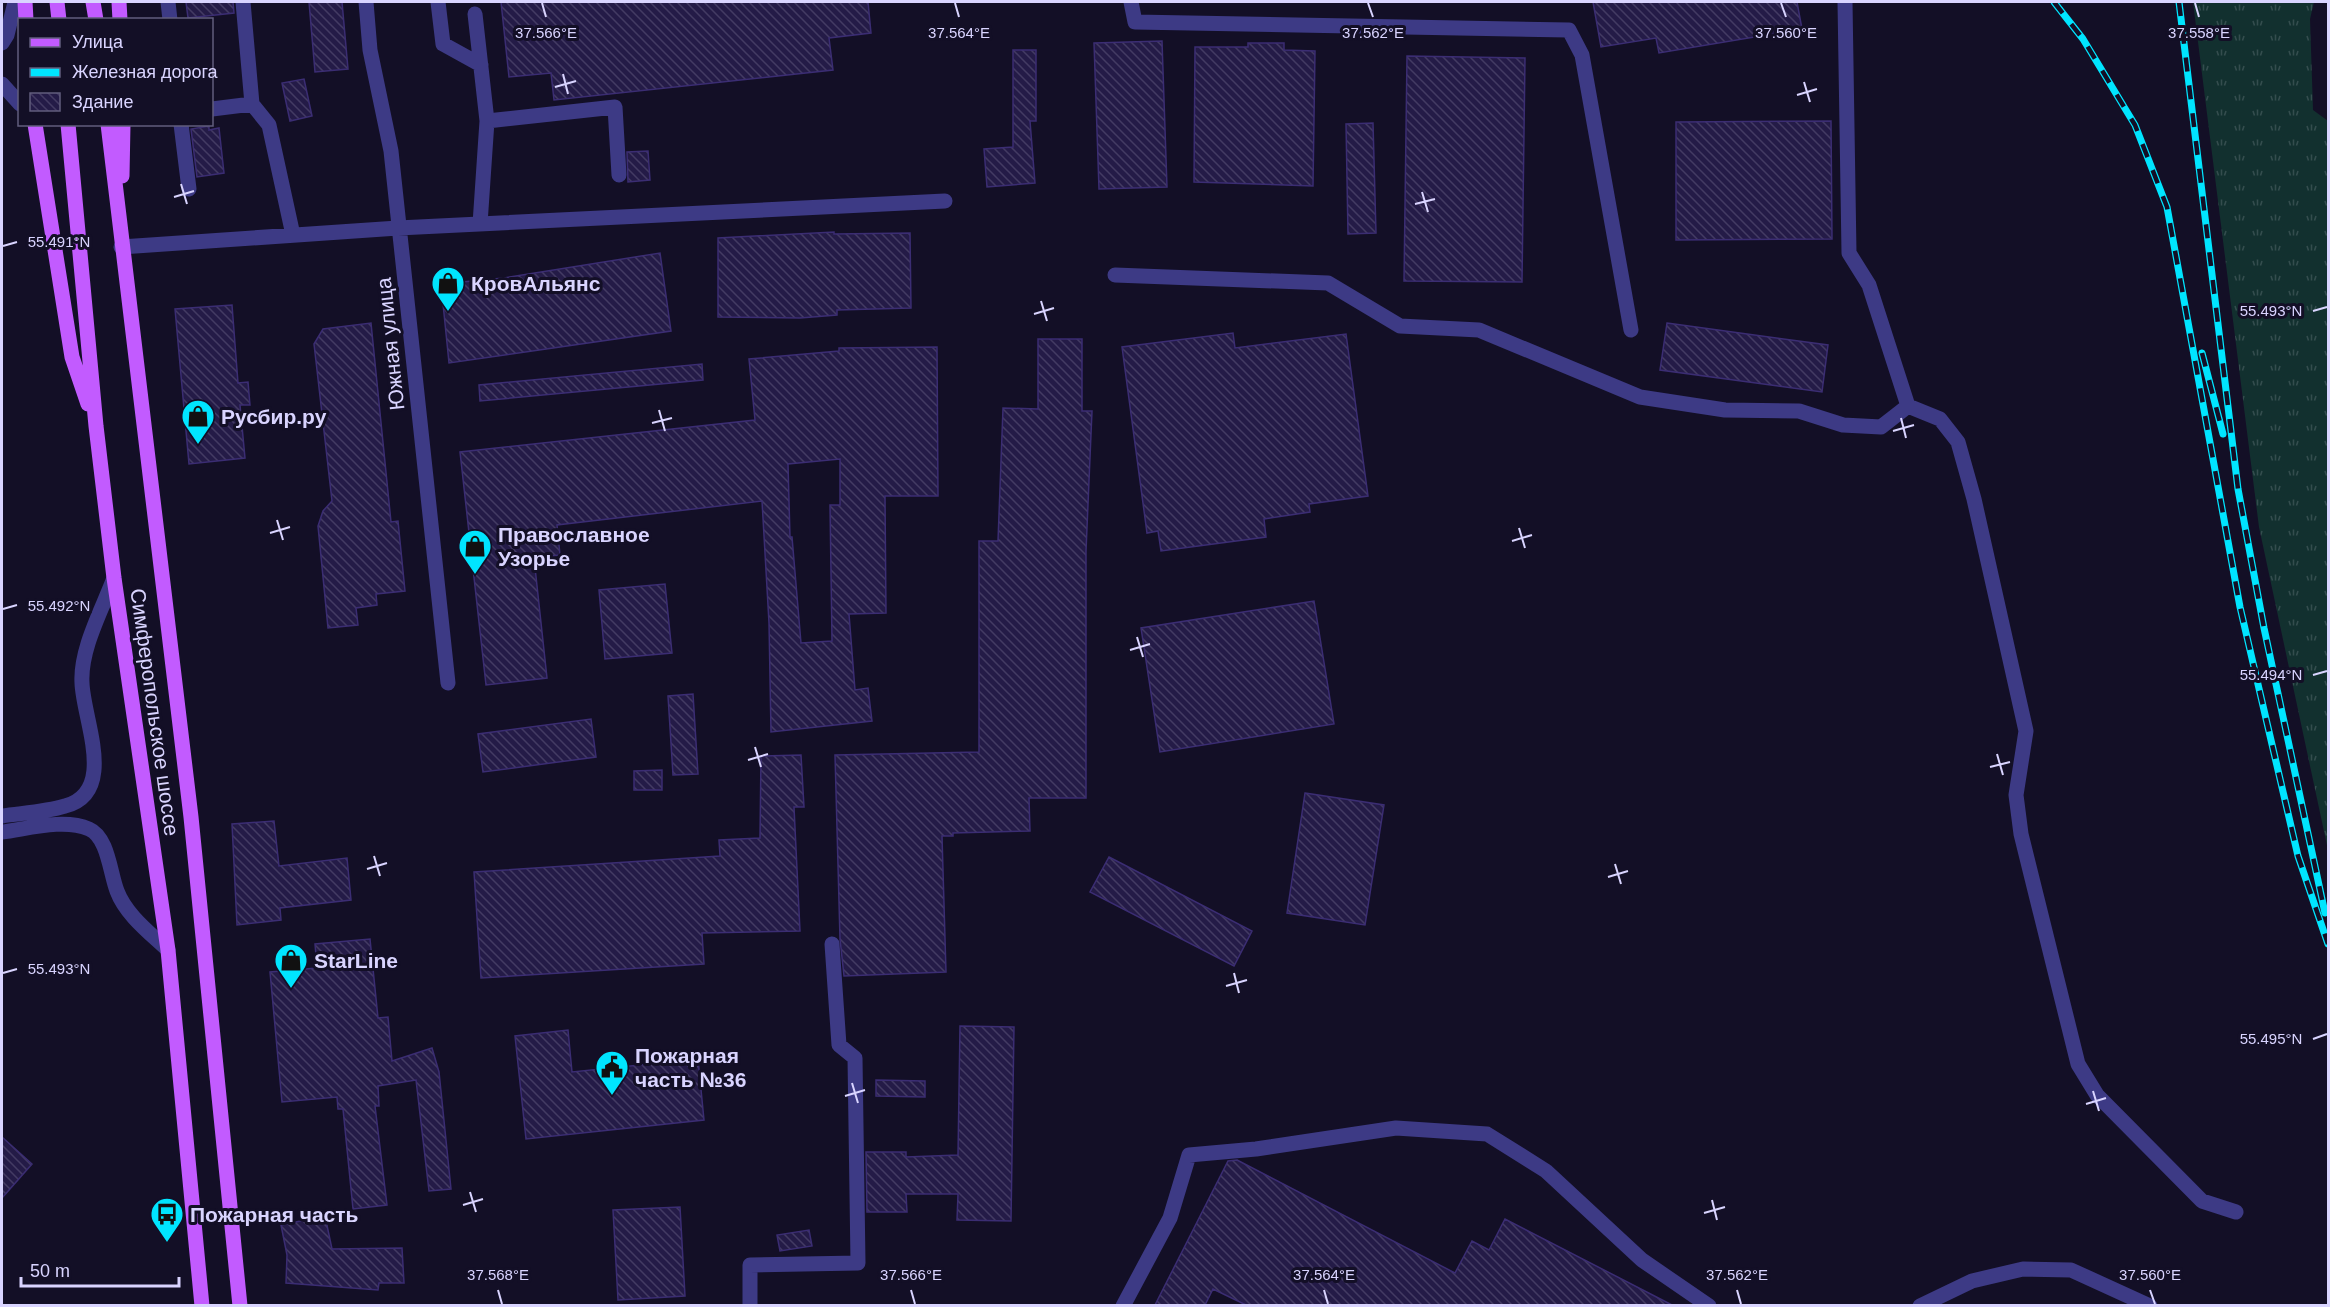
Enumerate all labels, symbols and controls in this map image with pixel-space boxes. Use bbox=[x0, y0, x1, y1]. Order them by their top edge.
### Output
legend bbox=[18, 18, 213, 126]
text: 37.566°E bbox=[515, 24, 577, 41]
text: 37.564°E bbox=[928, 24, 990, 41]
text: 37.562°E bbox=[1342, 24, 1404, 41]
text: 37.560°E bbox=[1755, 24, 1817, 41]
text: 37.558°E bbox=[2168, 24, 2230, 41]
text: Улица bbox=[72, 32, 124, 52]
text: Железная дорога bbox=[72, 62, 219, 82]
text: Здание bbox=[72, 92, 133, 112]
text: 55.491°N bbox=[28, 233, 90, 250]
shop icon: КровАльянс bbox=[430, 265, 466, 312]
place label: КровАльянс bbox=[471, 272, 601, 295]
street label: Южная улица bbox=[372, 276, 408, 412]
text: 55.493°N bbox=[2240, 302, 2302, 319]
shop icon: Русбир.ру bbox=[180, 398, 216, 445]
place label: Русбир.ру bbox=[221, 405, 327, 428]
place label: Православное Узорье bbox=[498, 523, 650, 570]
shop icon: Православное Узорье bbox=[457, 528, 493, 575]
street label: Симферопольское шоссе bbox=[126, 587, 184, 837]
text: 55.492°N bbox=[28, 597, 90, 614]
text: 55.494°N bbox=[2240, 666, 2302, 683]
shop icon: StarLine bbox=[273, 942, 309, 989]
place label: StarLine bbox=[314, 949, 398, 972]
text: 55.493°N bbox=[28, 960, 90, 977]
text: 55.495°N bbox=[2240, 1030, 2302, 1047]
place label: Пожарная часть №36 bbox=[635, 1044, 746, 1091]
public building icon: Пожарная часть №36 bbox=[594, 1049, 630, 1096]
bus stop icon: Пожарная часть bbox=[149, 1196, 185, 1243]
place label: Пожарная часть bbox=[190, 1203, 359, 1226]
scale bar bbox=[21, 1250, 178, 1288]
text: 50 m bbox=[30, 1261, 70, 1281]
text: 37.568°E bbox=[467, 1266, 529, 1283]
text: 37.566°E bbox=[880, 1266, 942, 1283]
text: 37.564°E bbox=[1293, 1266, 1355, 1283]
text: 37.562°E bbox=[1706, 1266, 1768, 1283]
text: 37.560°E bbox=[2119, 1266, 2181, 1283]

